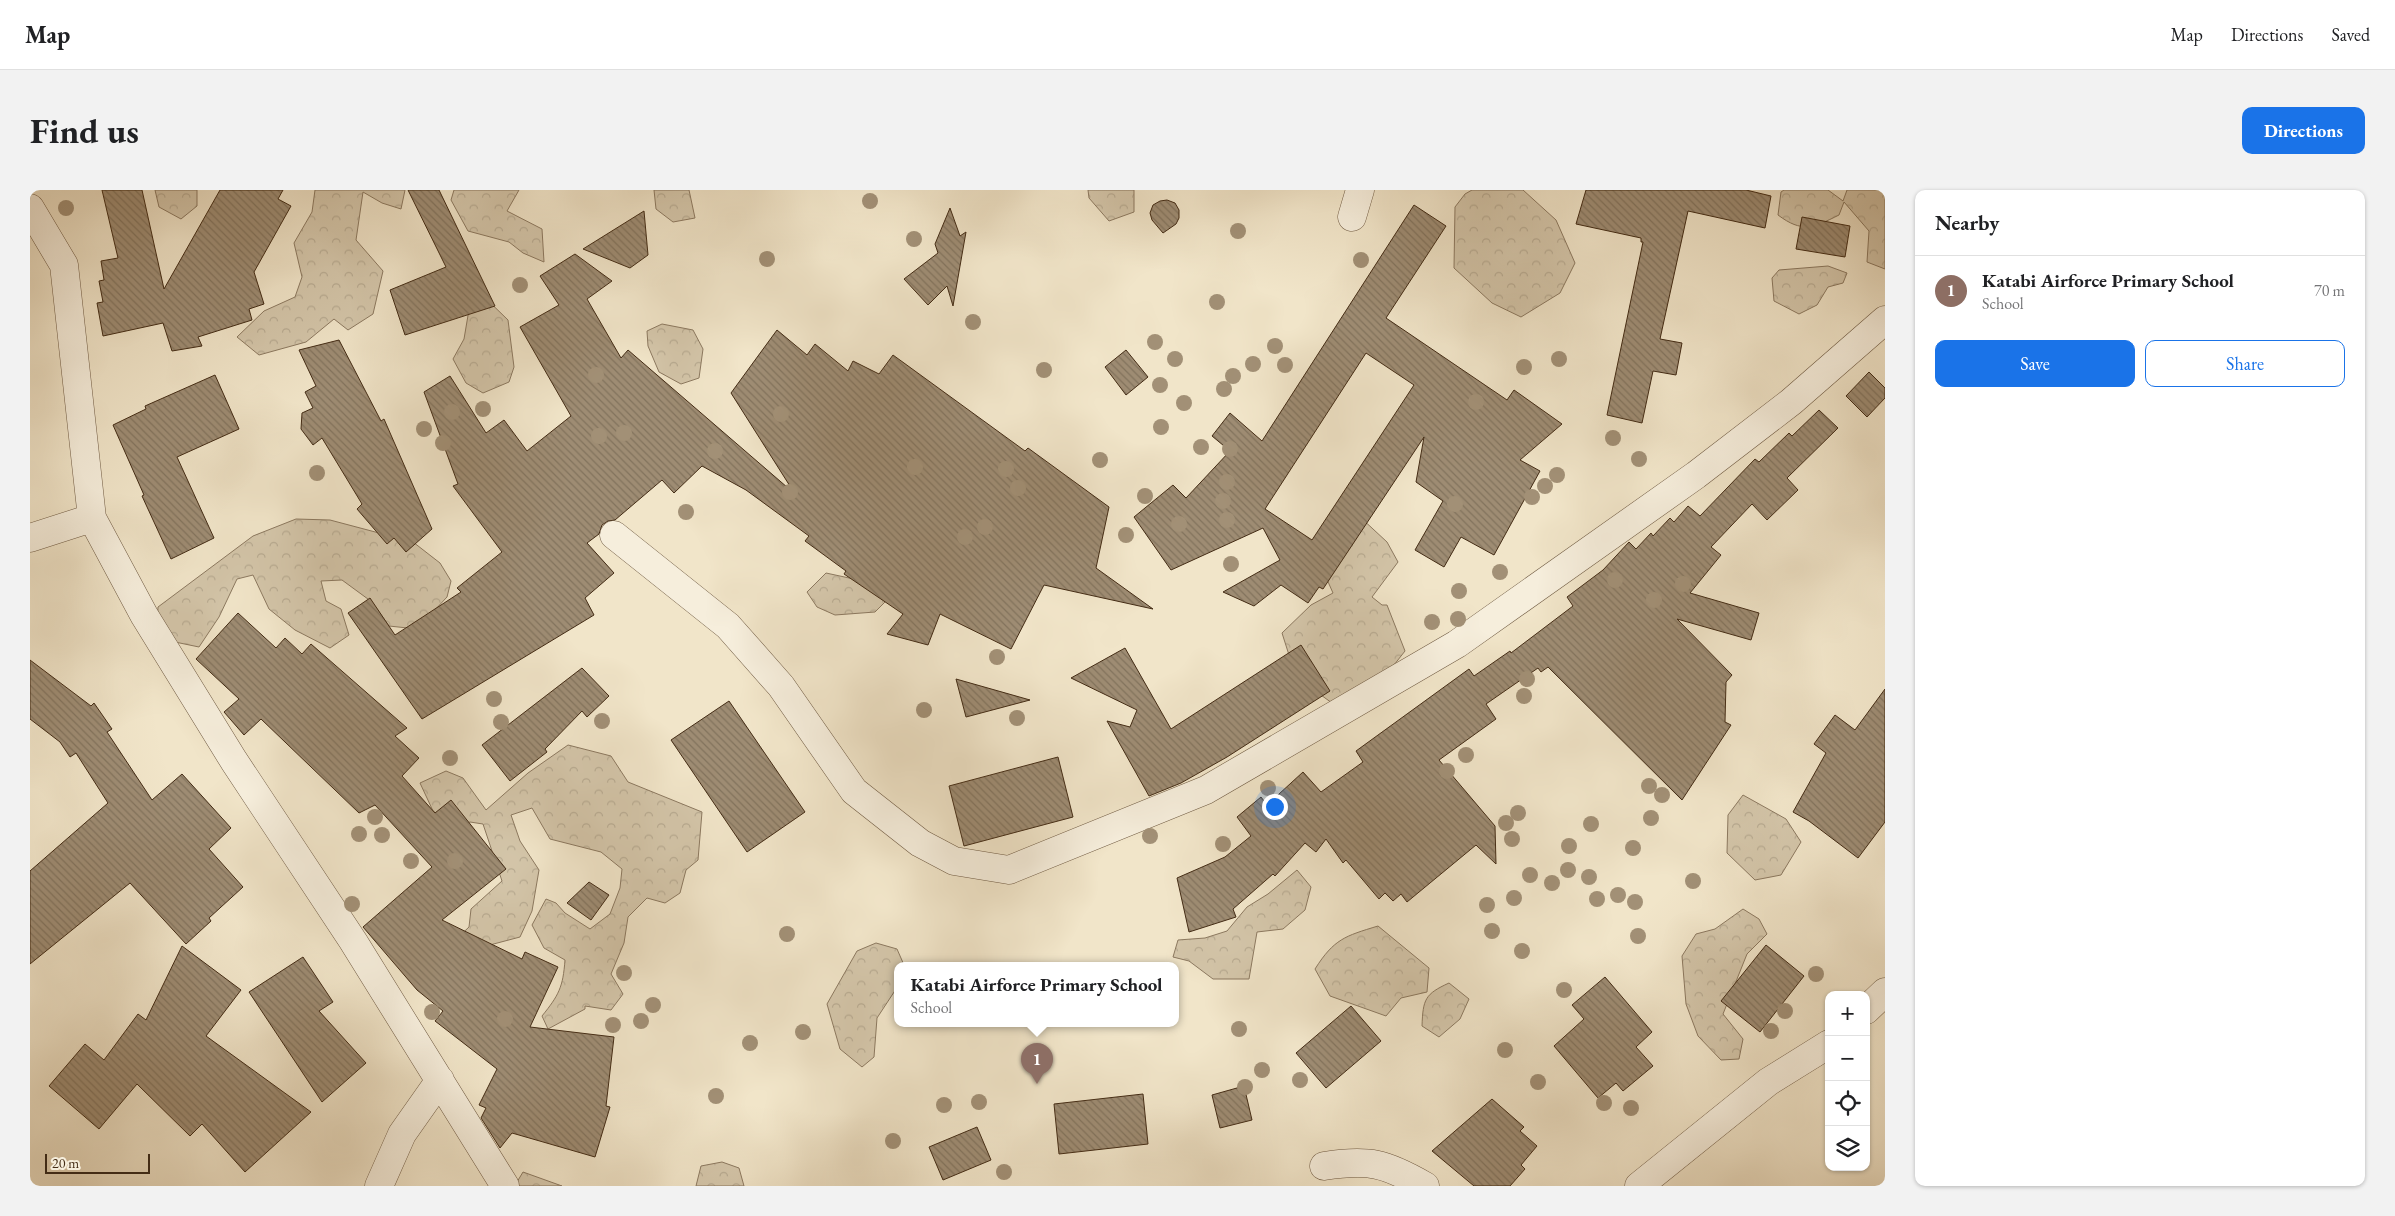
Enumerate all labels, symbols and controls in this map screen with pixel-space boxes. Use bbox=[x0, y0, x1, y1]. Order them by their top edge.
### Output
text: Map bbox=[25, 19, 70, 50]
text: Map bbox=[2171, 23, 2203, 46]
text: Directions bbox=[2231, 23, 2303, 46]
text: Saved bbox=[2331, 23, 2370, 46]
button: Directions bbox=[2242, 107, 2365, 154]
text: Find us bbox=[30, 108, 139, 153]
text: Nearby bbox=[1935, 209, 1999, 236]
text: Katabi Airforce Primary School bbox=[1982, 268, 2234, 293]
text: 1 bbox=[1947, 280, 1955, 301]
text: 70 m bbox=[2314, 280, 2345, 301]
text: School bbox=[1982, 293, 2024, 314]
button: Save bbox=[1935, 340, 2135, 387]
button: Share bbox=[2145, 340, 2345, 387]
your location bbox=[1262, 794, 1288, 820]
popup bbox=[894, 962, 1179, 1027]
text: Katabi Airforce Primary School bbox=[911, 972, 1162, 997]
map controls bbox=[1825, 991, 1870, 1171]
button: + bbox=[1825, 991, 1870, 1036]
text: School bbox=[911, 997, 952, 1018]
button: − bbox=[1825, 1036, 1870, 1081]
pin: 1 bbox=[1021, 1043, 1053, 1084]
button: locate bbox=[1825, 1081, 1870, 1126]
button: layers bbox=[1825, 1126, 1870, 1171]
scale bar bbox=[45, 1151, 150, 1174]
text: 20 m bbox=[52, 1154, 79, 1172]

